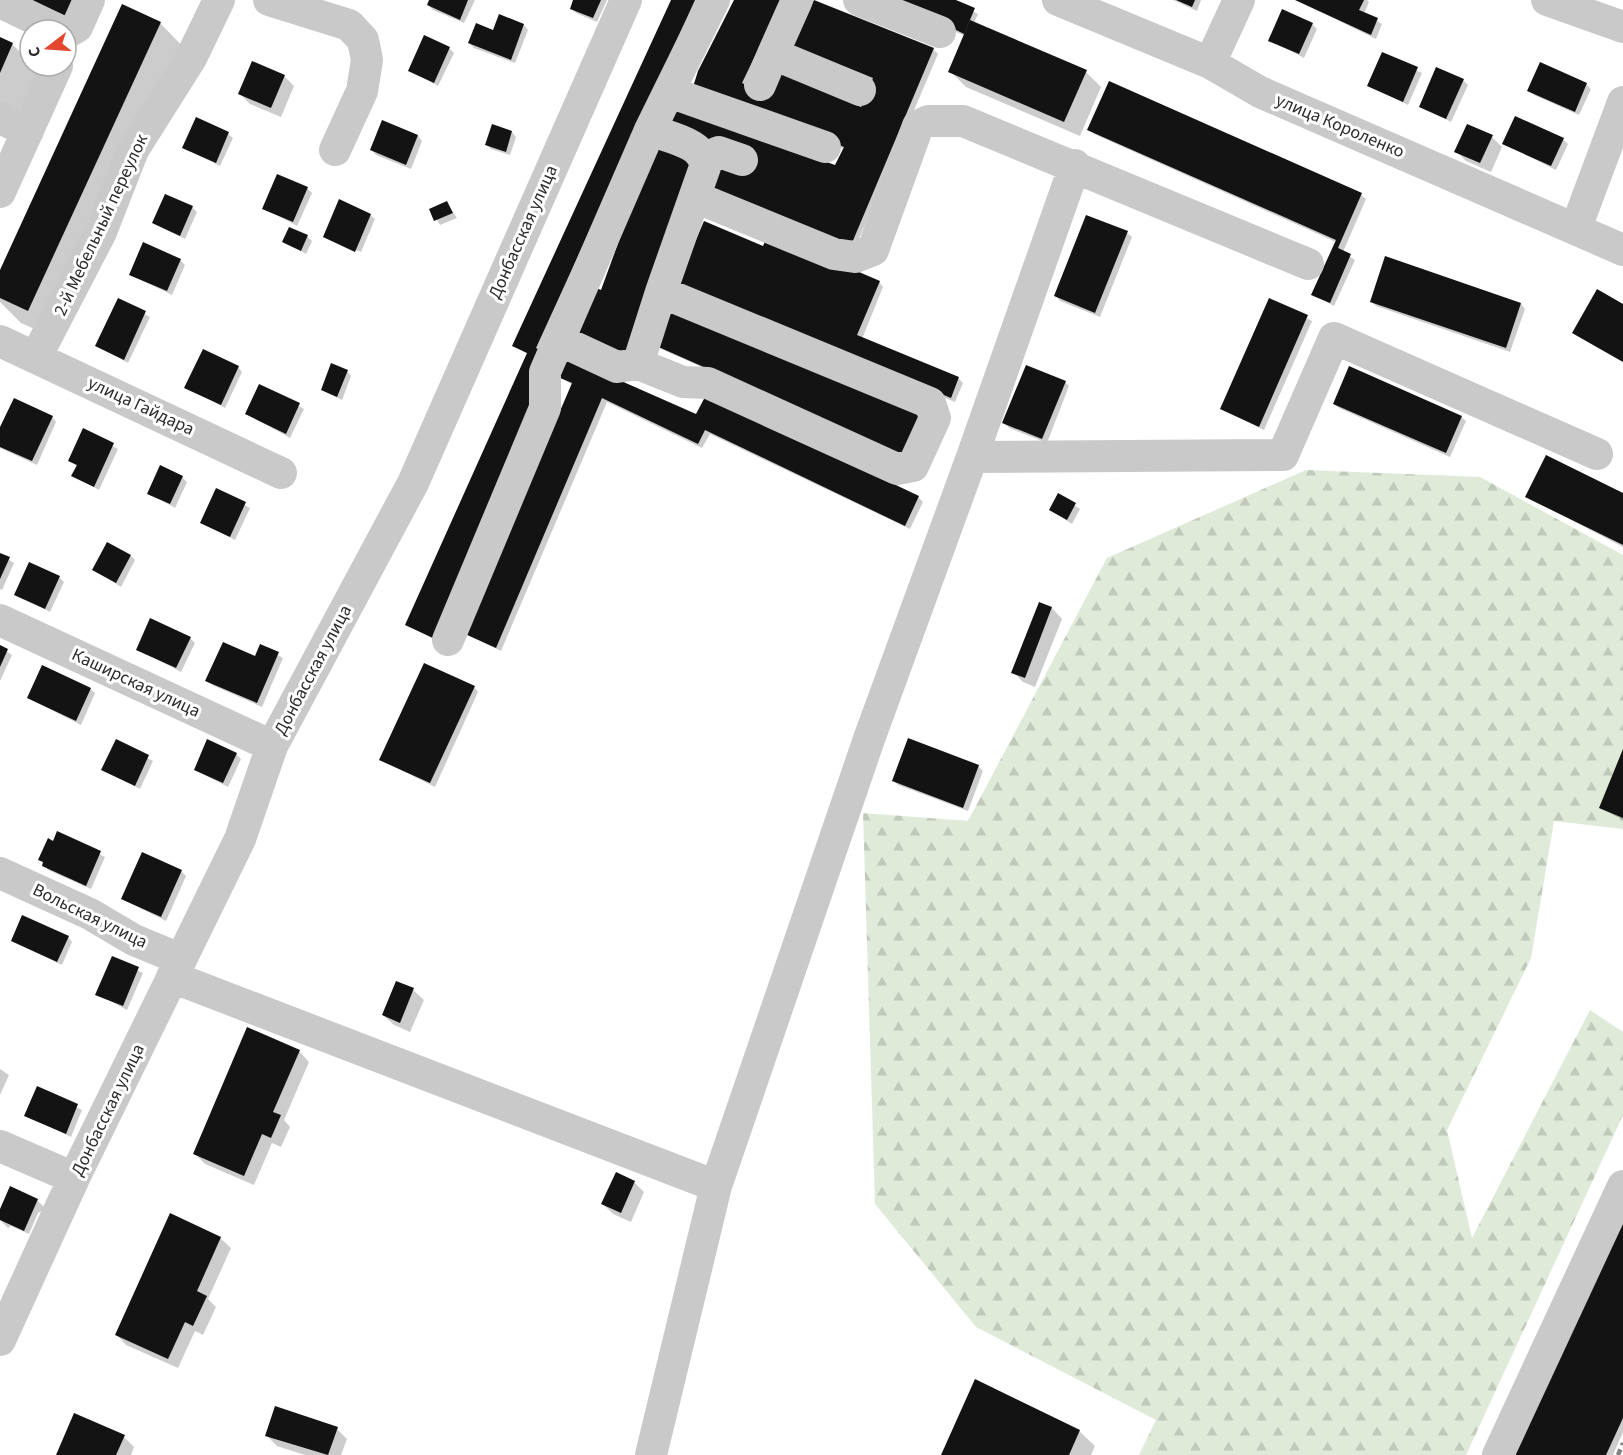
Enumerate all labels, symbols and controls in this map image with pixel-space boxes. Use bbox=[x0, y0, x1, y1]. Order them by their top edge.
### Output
north arrow bbox=[18, 18, 78, 78]
text: С bbox=[23, 44, 46, 60]
street label: улица Короленко bbox=[1272, 88, 1408, 164]
street label: 2-й Мебельный переулок bbox=[48, 130, 154, 320]
street label: Донбасская улица bbox=[482, 161, 564, 303]
street label: улица Гайдара bbox=[84, 370, 198, 442]
street label: Донбасская улица bbox=[268, 601, 358, 739]
street label: Каширская улица bbox=[68, 642, 204, 724]
street label: Вольская улица bbox=[28, 877, 152, 955]
street label: Донбасская улица bbox=[65, 1040, 151, 1180]

